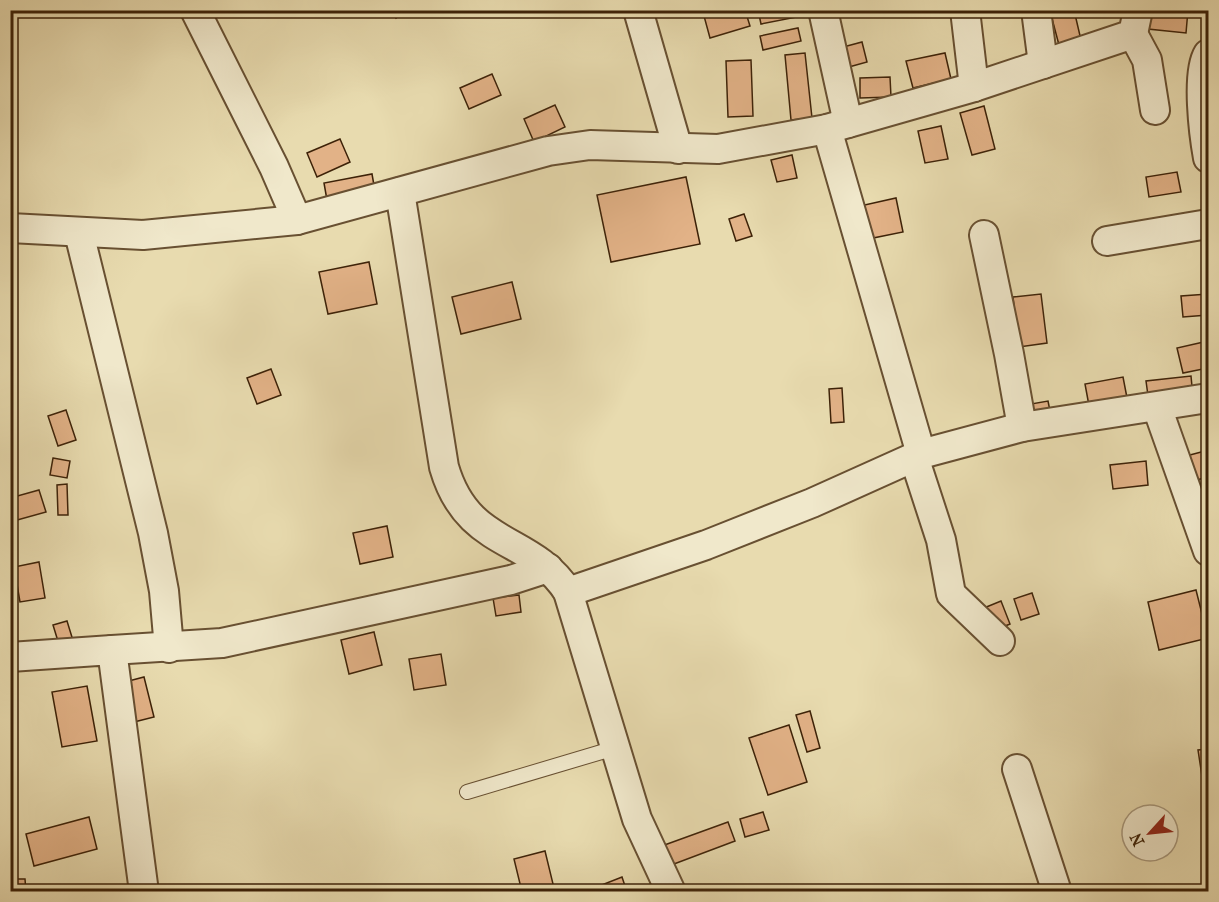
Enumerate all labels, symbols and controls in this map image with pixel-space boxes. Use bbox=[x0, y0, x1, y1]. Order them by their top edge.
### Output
north arrow bbox=[1120, 803, 1180, 863]
text: N bbox=[1125, 829, 1148, 849]

